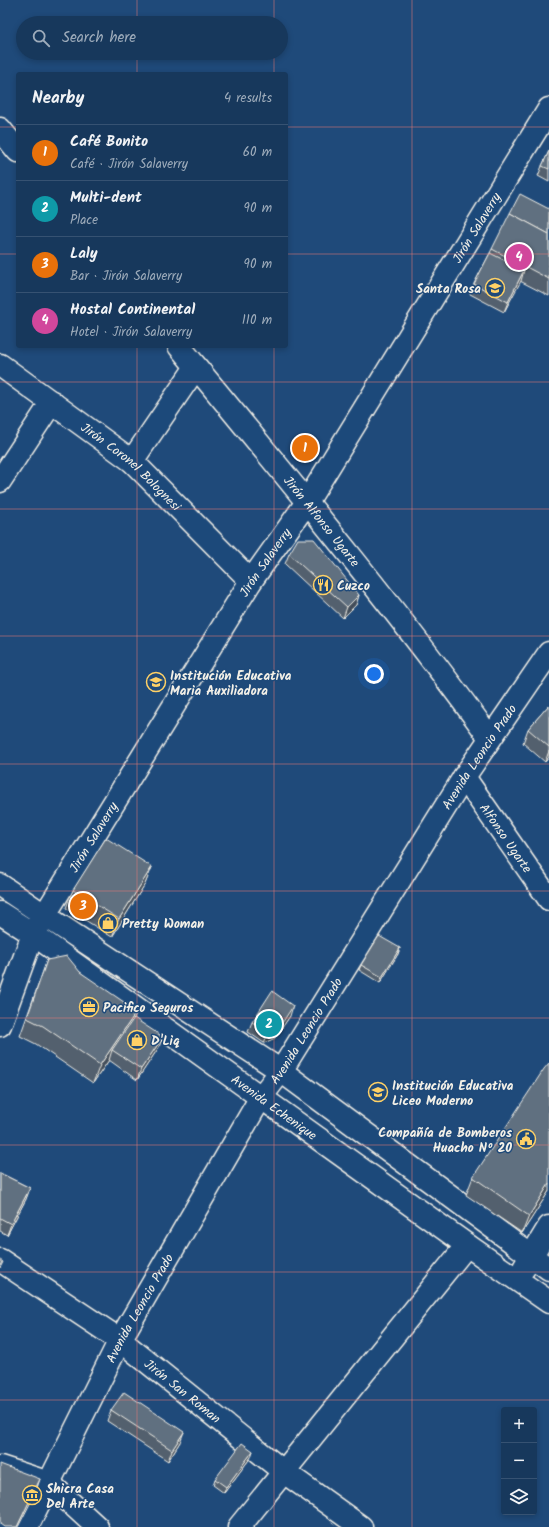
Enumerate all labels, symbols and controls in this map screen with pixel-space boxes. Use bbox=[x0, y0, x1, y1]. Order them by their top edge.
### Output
search box bbox=[16, 16, 288, 60]
text: Search here bbox=[62, 26, 136, 50]
icon: search bbox=[30, 27, 52, 49]
text: Nearby bbox=[32, 85, 84, 112]
text: 4 results bbox=[224, 88, 272, 109]
text: Café Bonito bbox=[70, 130, 148, 154]
text: 1 bbox=[43, 142, 47, 163]
text: 60 m bbox=[243, 142, 272, 163]
text: Café · Jirón Salaverry bbox=[70, 154, 188, 175]
text: Multi-dent bbox=[70, 186, 142, 210]
street label: Jirón Salaverry bbox=[447, 188, 508, 268]
text: 2 bbox=[41, 198, 49, 219]
text: 90 m bbox=[244, 198, 272, 219]
text: Place bbox=[70, 210, 98, 231]
text: Laly bbox=[70, 242, 98, 266]
pin: 4 bbox=[506, 242, 532, 272]
text: 3 bbox=[41, 254, 49, 275]
text: 90 m bbox=[244, 254, 272, 275]
text: Bar · Jirón Salaverry bbox=[70, 266, 182, 287]
school or university icon: Santa Rosa bbox=[484, 277, 506, 299]
place label: Santa Rosa bbox=[416, 279, 481, 300]
text: Hostal Continental bbox=[70, 298, 195, 322]
text: 4 bbox=[41, 310, 49, 331]
text: 110 m bbox=[242, 310, 272, 331]
text: Hotel · Jirón Salaverry bbox=[70, 322, 192, 343]
street label: Jirón Coronel Bolognesi bbox=[76, 418, 186, 517]
pin: 1 bbox=[292, 433, 318, 463]
street label: Jirón Alfonso Ugarte bbox=[278, 472, 365, 572]
street label: Jirón Salaverry bbox=[235, 523, 298, 601]
restaurant icon: Cuzco bbox=[312, 574, 334, 596]
place label: Cuzco bbox=[337, 576, 370, 597]
your location bbox=[364, 664, 384, 684]
place label: Institución Educativa Maria Auxiliadora bbox=[170, 666, 292, 702]
school or university icon: Institución Educativa Maria Auxiliadora bbox=[145, 671, 167, 693]
street label: Avenida Leoncio Prado bbox=[437, 700, 523, 814]
street label: Jirón Salaverry bbox=[64, 797, 125, 877]
street label: Alfonso Ugarte bbox=[473, 799, 537, 878]
pin: 3 bbox=[70, 891, 96, 921]
shop icon: Pretty Woman bbox=[97, 912, 119, 934]
place label: Pretty Woman bbox=[122, 914, 204, 935]
street label: Avenida Leoncio Prado bbox=[265, 974, 349, 1089]
office icon: Pacifico Seguros bbox=[78, 996, 100, 1018]
place label: Pacifico Seguros bbox=[103, 998, 193, 1019]
pin: 2 bbox=[256, 1009, 282, 1039]
shop icon: D'Liq bbox=[126, 1029, 148, 1051]
place label: D'Liq bbox=[151, 1031, 180, 1052]
street label: Avenida Echenique bbox=[226, 1070, 321, 1146]
place label: Institución Educativa Liceo Moderno bbox=[392, 1076, 514, 1112]
school or university icon: Institución Educativa Liceo Moderno bbox=[367, 1081, 389, 1103]
place label: Compañía de Bomberos Huacho Nº 20 bbox=[378, 1123, 512, 1159]
public building icon: Compañía de Bomberos Huacho Nº 20 bbox=[515, 1128, 537, 1150]
street label: Avenida Leoncio Prado bbox=[101, 1250, 180, 1367]
street label: Jirón San Roman bbox=[139, 1354, 225, 1429]
map controls bbox=[501, 1407, 537, 1515]
button: + bbox=[501, 1407, 537, 1443]
button: − bbox=[501, 1443, 537, 1479]
place label: Shicra Casa Del Arte bbox=[46, 1479, 114, 1515]
button: layers bbox=[501, 1479, 537, 1515]
museum icon: Shicra Casa Del Arte bbox=[21, 1484, 43, 1506]

